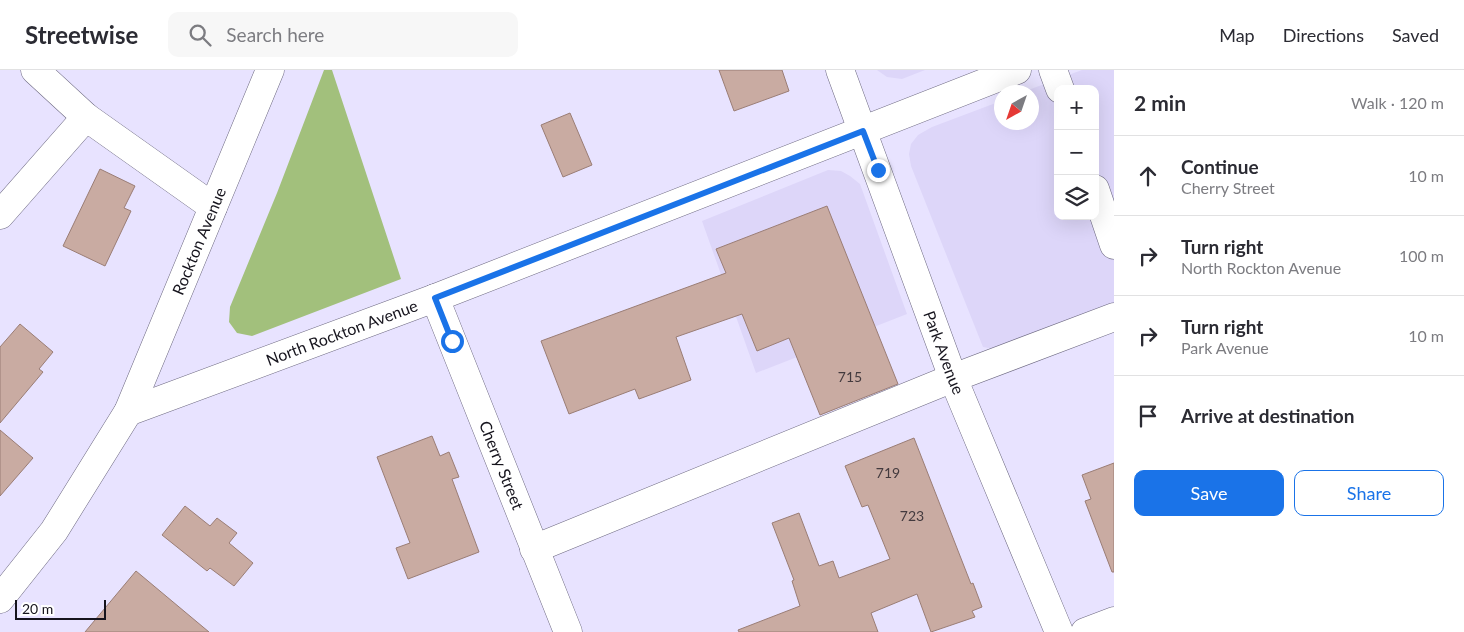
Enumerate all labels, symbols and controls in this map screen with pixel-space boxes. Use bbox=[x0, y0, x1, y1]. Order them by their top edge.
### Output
search box bbox=[168, 12, 518, 57]
text: Streetwise bbox=[25, 20, 138, 49]
icon: search bbox=[186, 21, 214, 49]
text: Search here bbox=[226, 23, 324, 46]
text: Map bbox=[1219, 24, 1255, 46]
text: Directions bbox=[1283, 24, 1364, 46]
text: Saved bbox=[1392, 24, 1439, 46]
north arrow bbox=[994, 85, 1039, 130]
map controls bbox=[1054, 85, 1099, 220]
button: + bbox=[1054, 85, 1099, 130]
text: 2 min bbox=[1134, 90, 1186, 115]
text: Walk · 120 m bbox=[1351, 93, 1444, 112]
button: − bbox=[1054, 130, 1099, 175]
text: Continue bbox=[1181, 155, 1259, 178]
route end bbox=[867, 159, 890, 182]
icon: ahead bbox=[1134, 162, 1162, 190]
text: 10 m bbox=[1408, 166, 1444, 185]
button: layers bbox=[1054, 175, 1099, 220]
text: Cherry Street bbox=[1181, 178, 1275, 197]
street label: Rockton Avenue bbox=[168, 184, 229, 298]
text: Turn right bbox=[1181, 235, 1263, 258]
icon: right bbox=[1134, 242, 1162, 270]
text: 100 m bbox=[1399, 246, 1444, 265]
text: North Rockton Avenue bbox=[1181, 258, 1341, 277]
street label: North Rockton Avenue bbox=[263, 295, 420, 369]
street label: Park Avenue bbox=[920, 308, 969, 397]
text: Turn right bbox=[1181, 315, 1263, 338]
icon: right bbox=[1134, 322, 1162, 350]
text: 10 m bbox=[1408, 326, 1444, 345]
route start bbox=[441, 330, 464, 353]
text: Park Avenue bbox=[1181, 338, 1269, 357]
house number: 715 bbox=[838, 368, 862, 385]
icon: arrive bbox=[1134, 402, 1162, 430]
text: Arrive at destination bbox=[1181, 404, 1354, 427]
street label: Cherry Street bbox=[476, 418, 528, 512]
house number: 719 bbox=[876, 464, 900, 481]
button: Save bbox=[1134, 470, 1284, 516]
button: Share bbox=[1294, 470, 1444, 516]
house number: 723 bbox=[900, 507, 924, 524]
scale bar bbox=[15, 597, 106, 620]
text: 20 m bbox=[22, 600, 53, 617]

